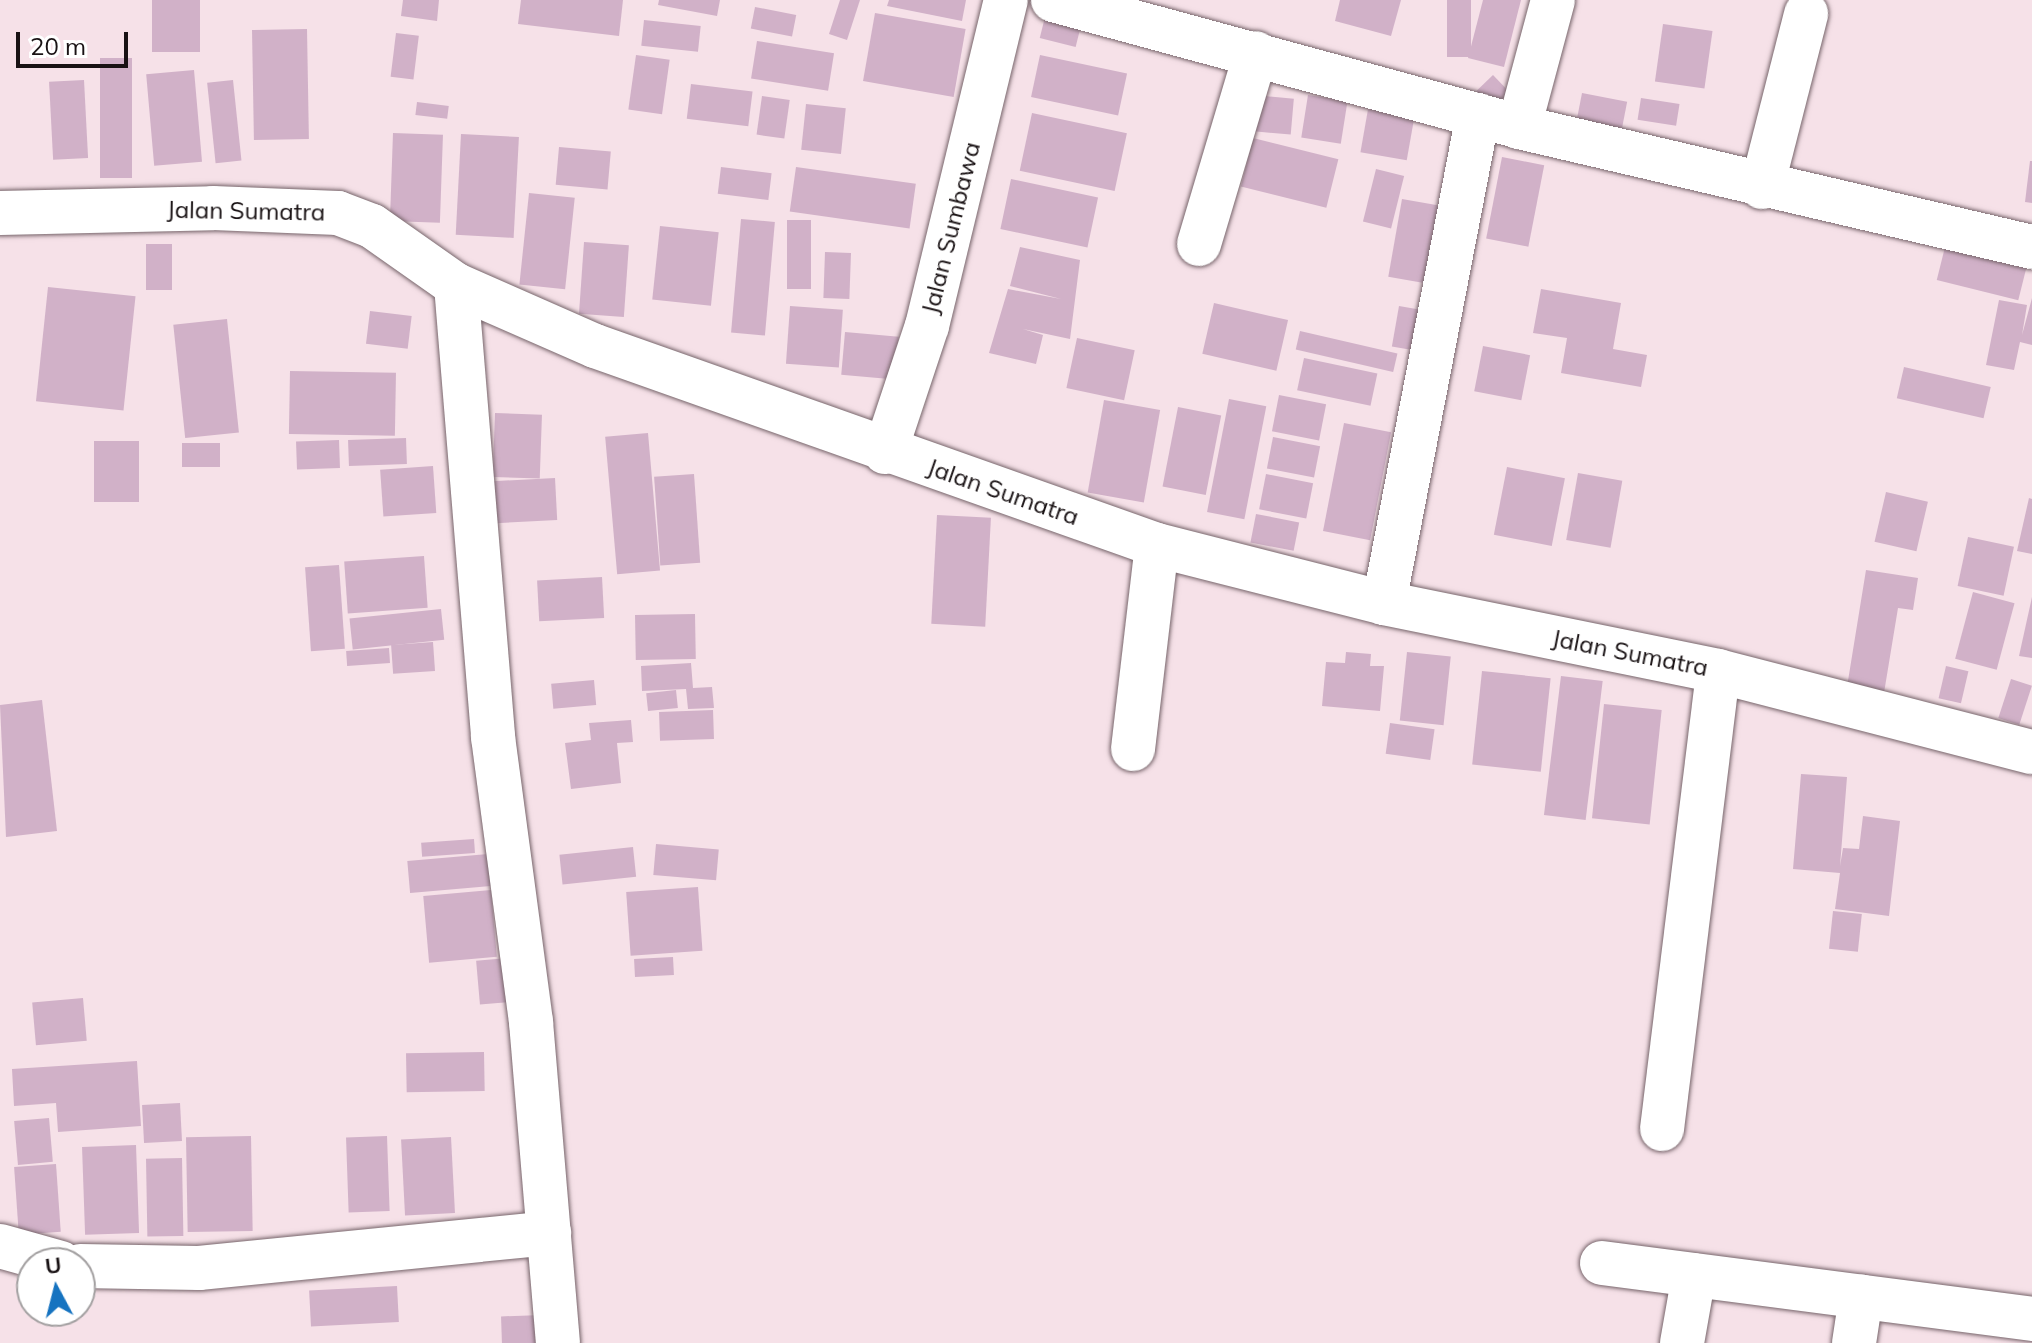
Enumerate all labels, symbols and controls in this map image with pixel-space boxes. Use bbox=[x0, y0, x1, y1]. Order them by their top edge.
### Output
scale bar bbox=[20, 16, 132, 66]
text: 20 m bbox=[30, 31, 86, 61]
street label: Jalan Sumbawa bbox=[916, 139, 986, 317]
street label: Jalan Sumatra bbox=[167, 195, 325, 227]
street label: Jalan Sumatra bbox=[923, 453, 1083, 531]
street label: Jalan Sumatra bbox=[1550, 624, 1710, 682]
north arrow bbox=[16, 1247, 96, 1327]
text: U bbox=[44, 1250, 63, 1280]

